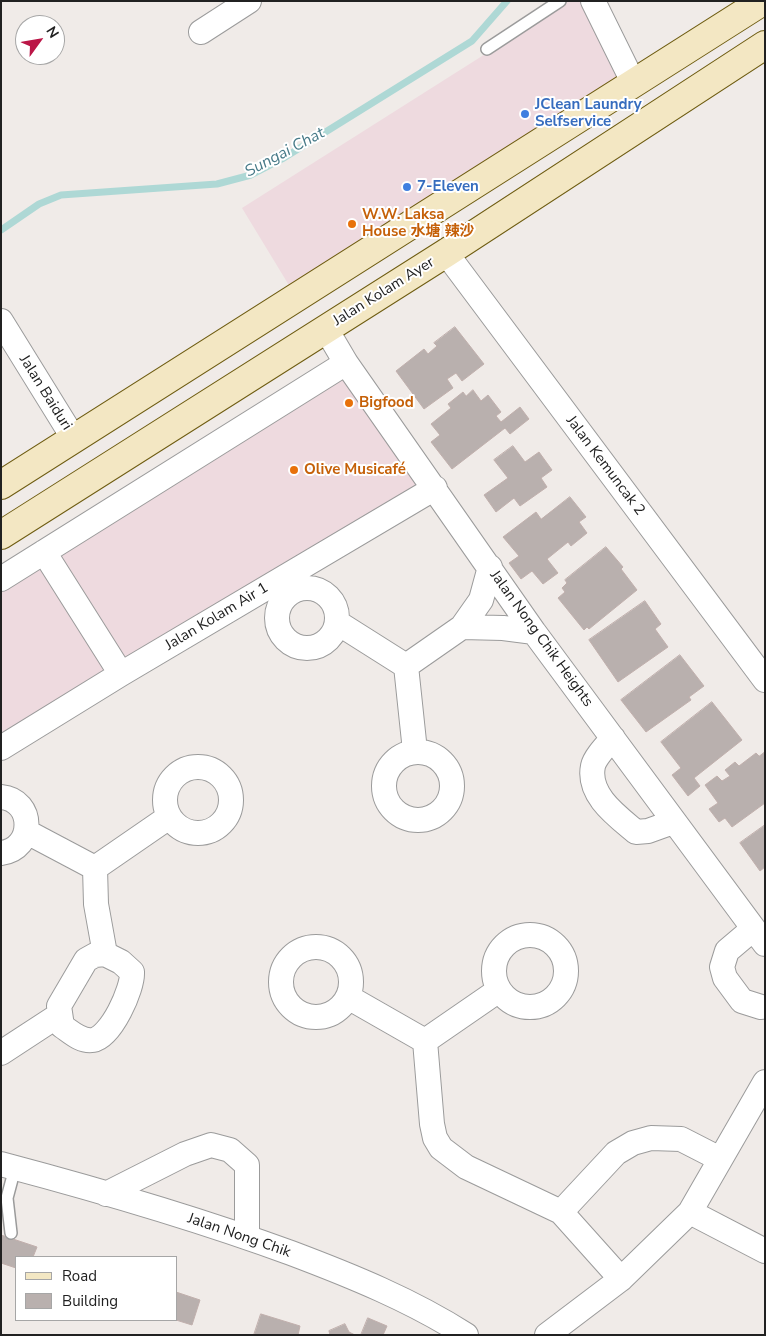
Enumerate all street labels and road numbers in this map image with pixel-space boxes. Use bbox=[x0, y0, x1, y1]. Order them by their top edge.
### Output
street label: Jalan Kolam Ayer bbox=[330, 254, 438, 330]
street label: Jalan Baiduri bbox=[15, 352, 75, 434]
street label: Jalan Kemuncak 2 bbox=[562, 413, 648, 519]
street label: Jalan Nong Chik Heights bbox=[485, 567, 597, 711]
street label: Jalan Kolam Air 1 bbox=[162, 579, 272, 655]
street label: Jalan Nong Chik bbox=[185, 1210, 293, 1262]

